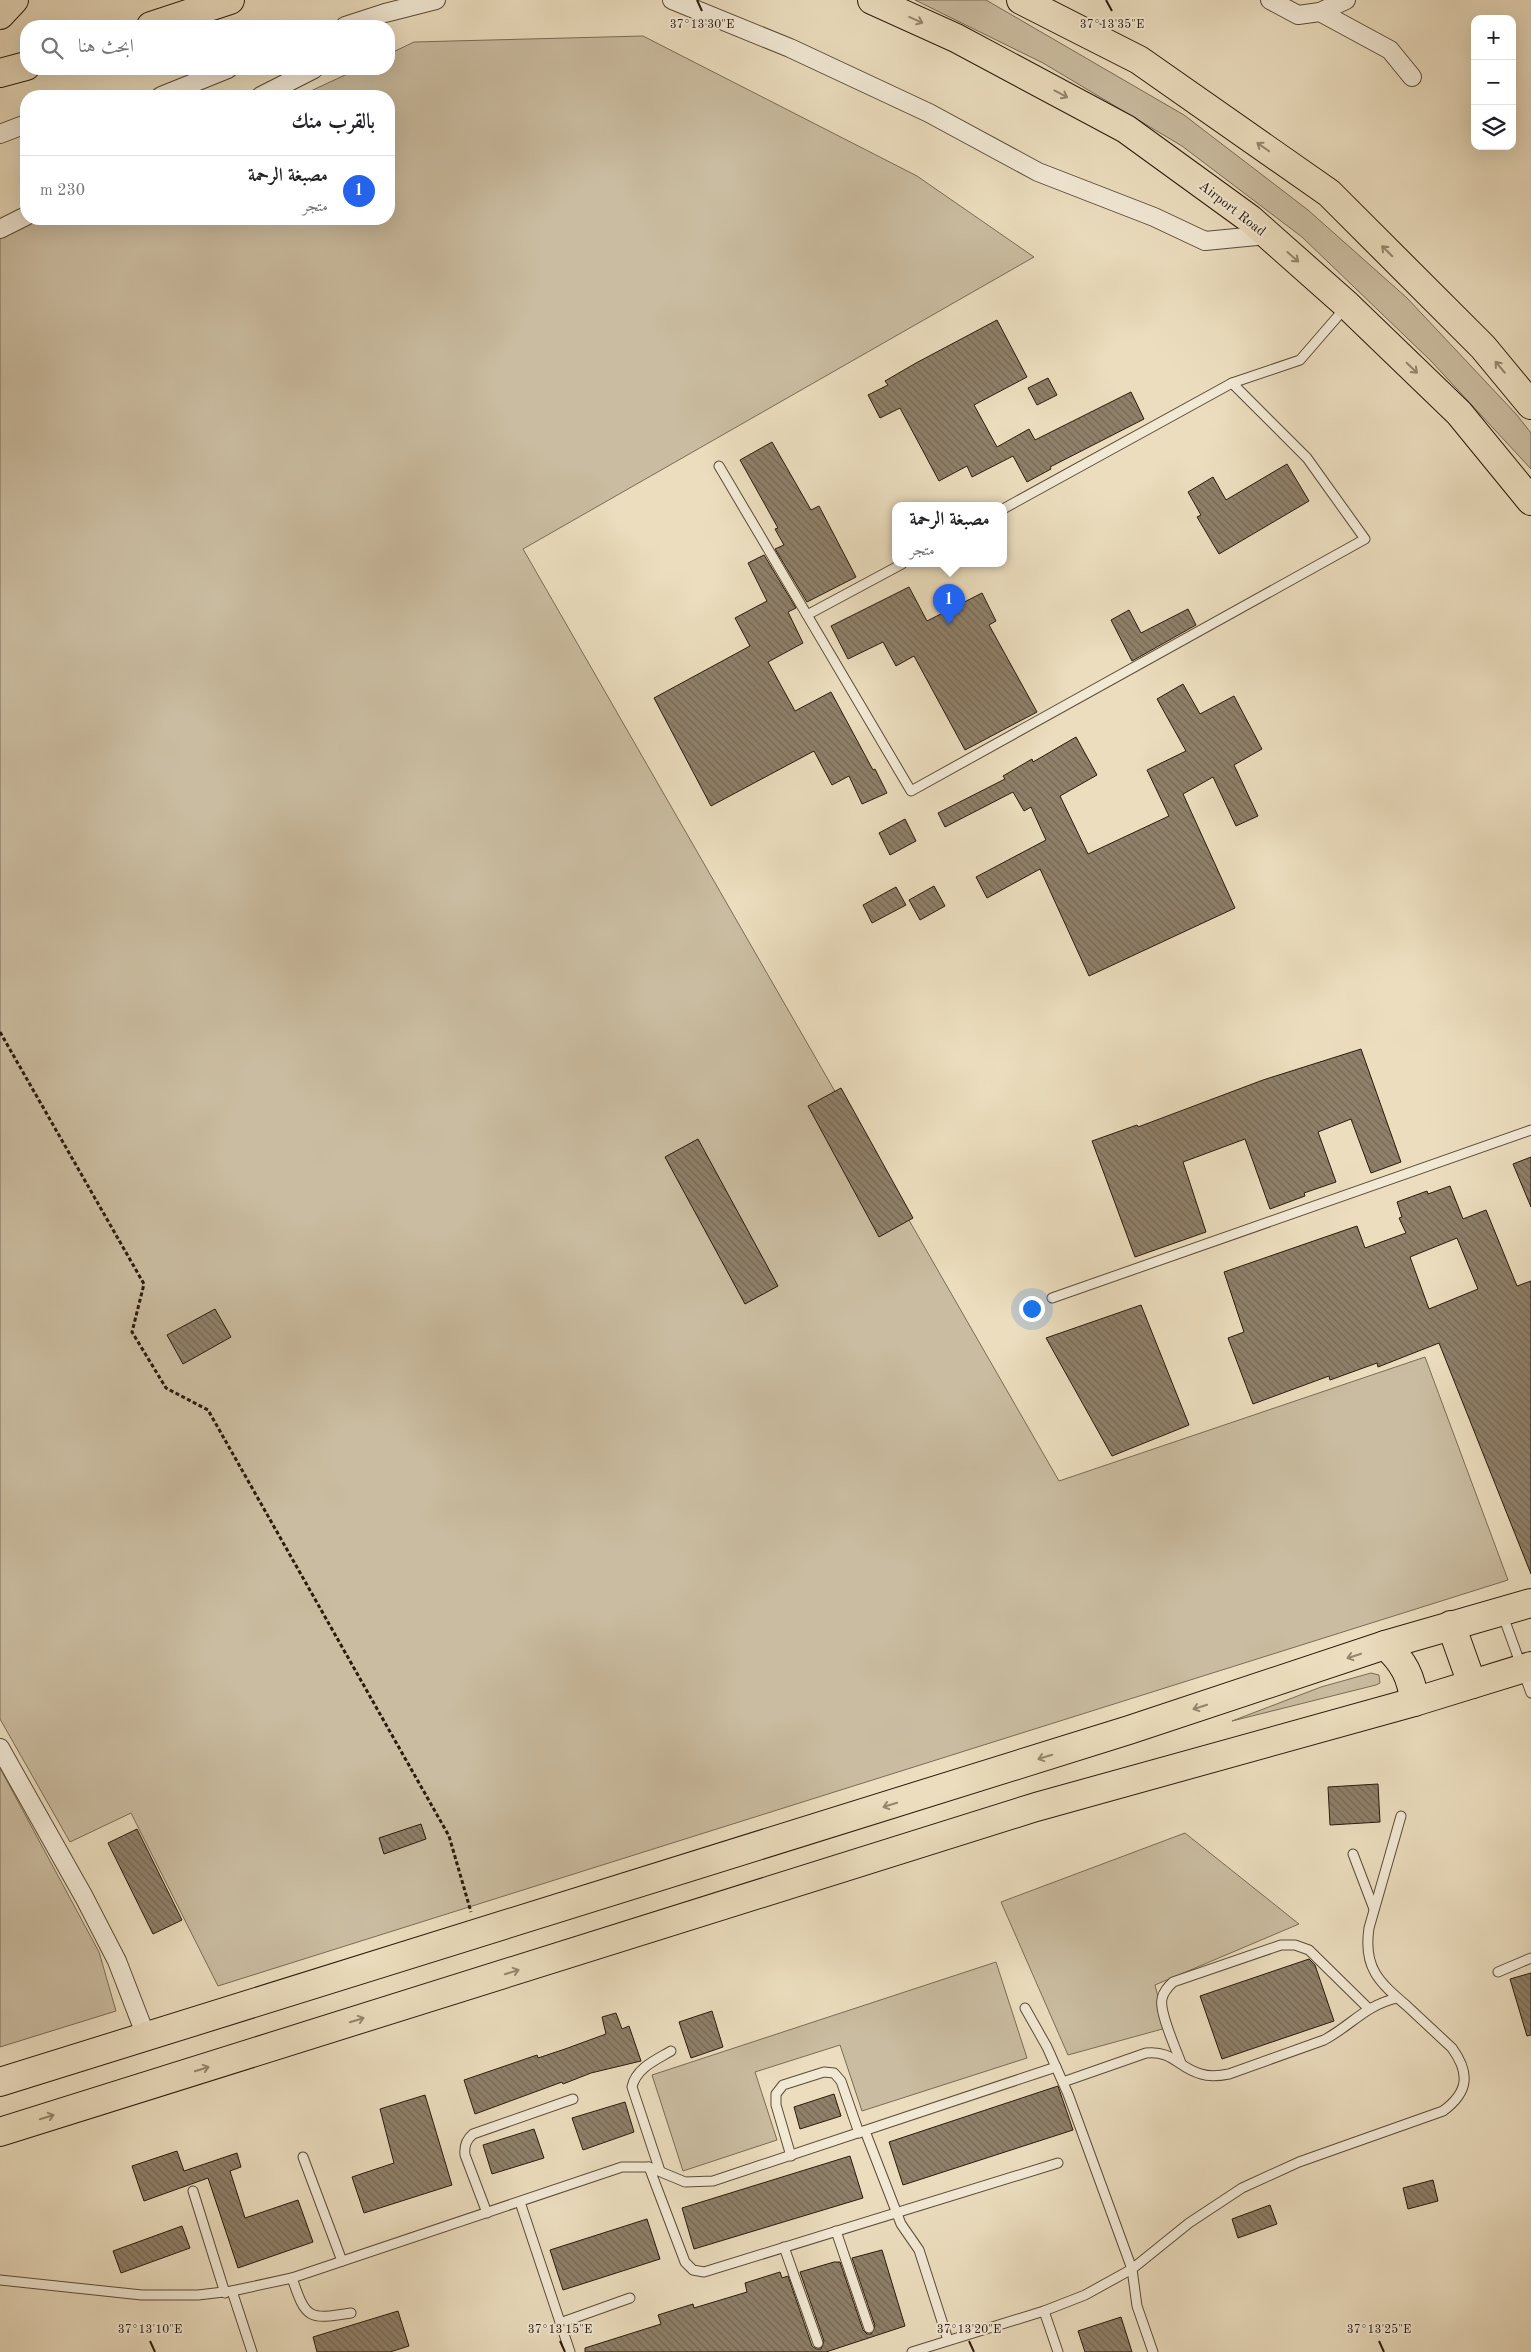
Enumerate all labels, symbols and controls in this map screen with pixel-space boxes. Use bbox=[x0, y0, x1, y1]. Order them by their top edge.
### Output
map controls bbox=[1471, 15, 1516, 150]
button: + bbox=[1471, 15, 1516, 60]
one-way arrow bbox=[908, 16, 923, 26]
text: 37°13'35"E bbox=[1080, 18, 1144, 31]
text: 37°13'30"E bbox=[670, 19, 734, 31]
search box bbox=[20, 20, 395, 75]
icon: search bbox=[38, 34, 66, 62]
text: ابحث هنا bbox=[78, 38, 134, 57]
button: − bbox=[1471, 60, 1516, 105]
one-way arrow bbox=[1053, 89, 1068, 99]
button: layers bbox=[1471, 105, 1516, 150]
text: بالقرب منك bbox=[292, 112, 375, 133]
one-way arrow bbox=[1256, 142, 1270, 152]
text: مصبغة الرحمة bbox=[248, 167, 328, 186]
street label: Airport Road bbox=[1196, 179, 1268, 239]
text: 230 m bbox=[40, 183, 85, 199]
text: 1 bbox=[354, 183, 364, 199]
text: متجر bbox=[303, 199, 328, 215]
one-way arrow bbox=[1381, 244, 1393, 257]
one-way arrow bbox=[1287, 251, 1300, 263]
one-way arrow bbox=[1494, 361, 1506, 374]
one-way arrow bbox=[1406, 362, 1419, 374]
popup bbox=[892, 502, 1007, 567]
text: مصبغة الرحمة bbox=[909, 511, 990, 530]
text: متجر bbox=[909, 543, 935, 559]
pin: 1 bbox=[933, 584, 965, 625]
your location bbox=[1019, 1296, 1045, 1322]
one-way arrow bbox=[1346, 1651, 1362, 1661]
one-way arrow bbox=[1192, 1703, 1208, 1712]
one-way arrow bbox=[1037, 1752, 1053, 1762]
one-way arrow bbox=[882, 1801, 898, 1811]
one-way arrow bbox=[503, 1966, 519, 1976]
one-way arrow bbox=[348, 2015, 364, 2025]
one-way arrow bbox=[193, 2063, 209, 2073]
one-way arrow bbox=[38, 2112, 54, 2122]
text: 37°13'15"E bbox=[528, 2323, 592, 2336]
text: 37°13'25"E bbox=[1347, 2323, 1411, 2336]
text: 37°13'10"E bbox=[118, 2324, 182, 2336]
text: 37°13'20"E bbox=[937, 2324, 1001, 2336]

